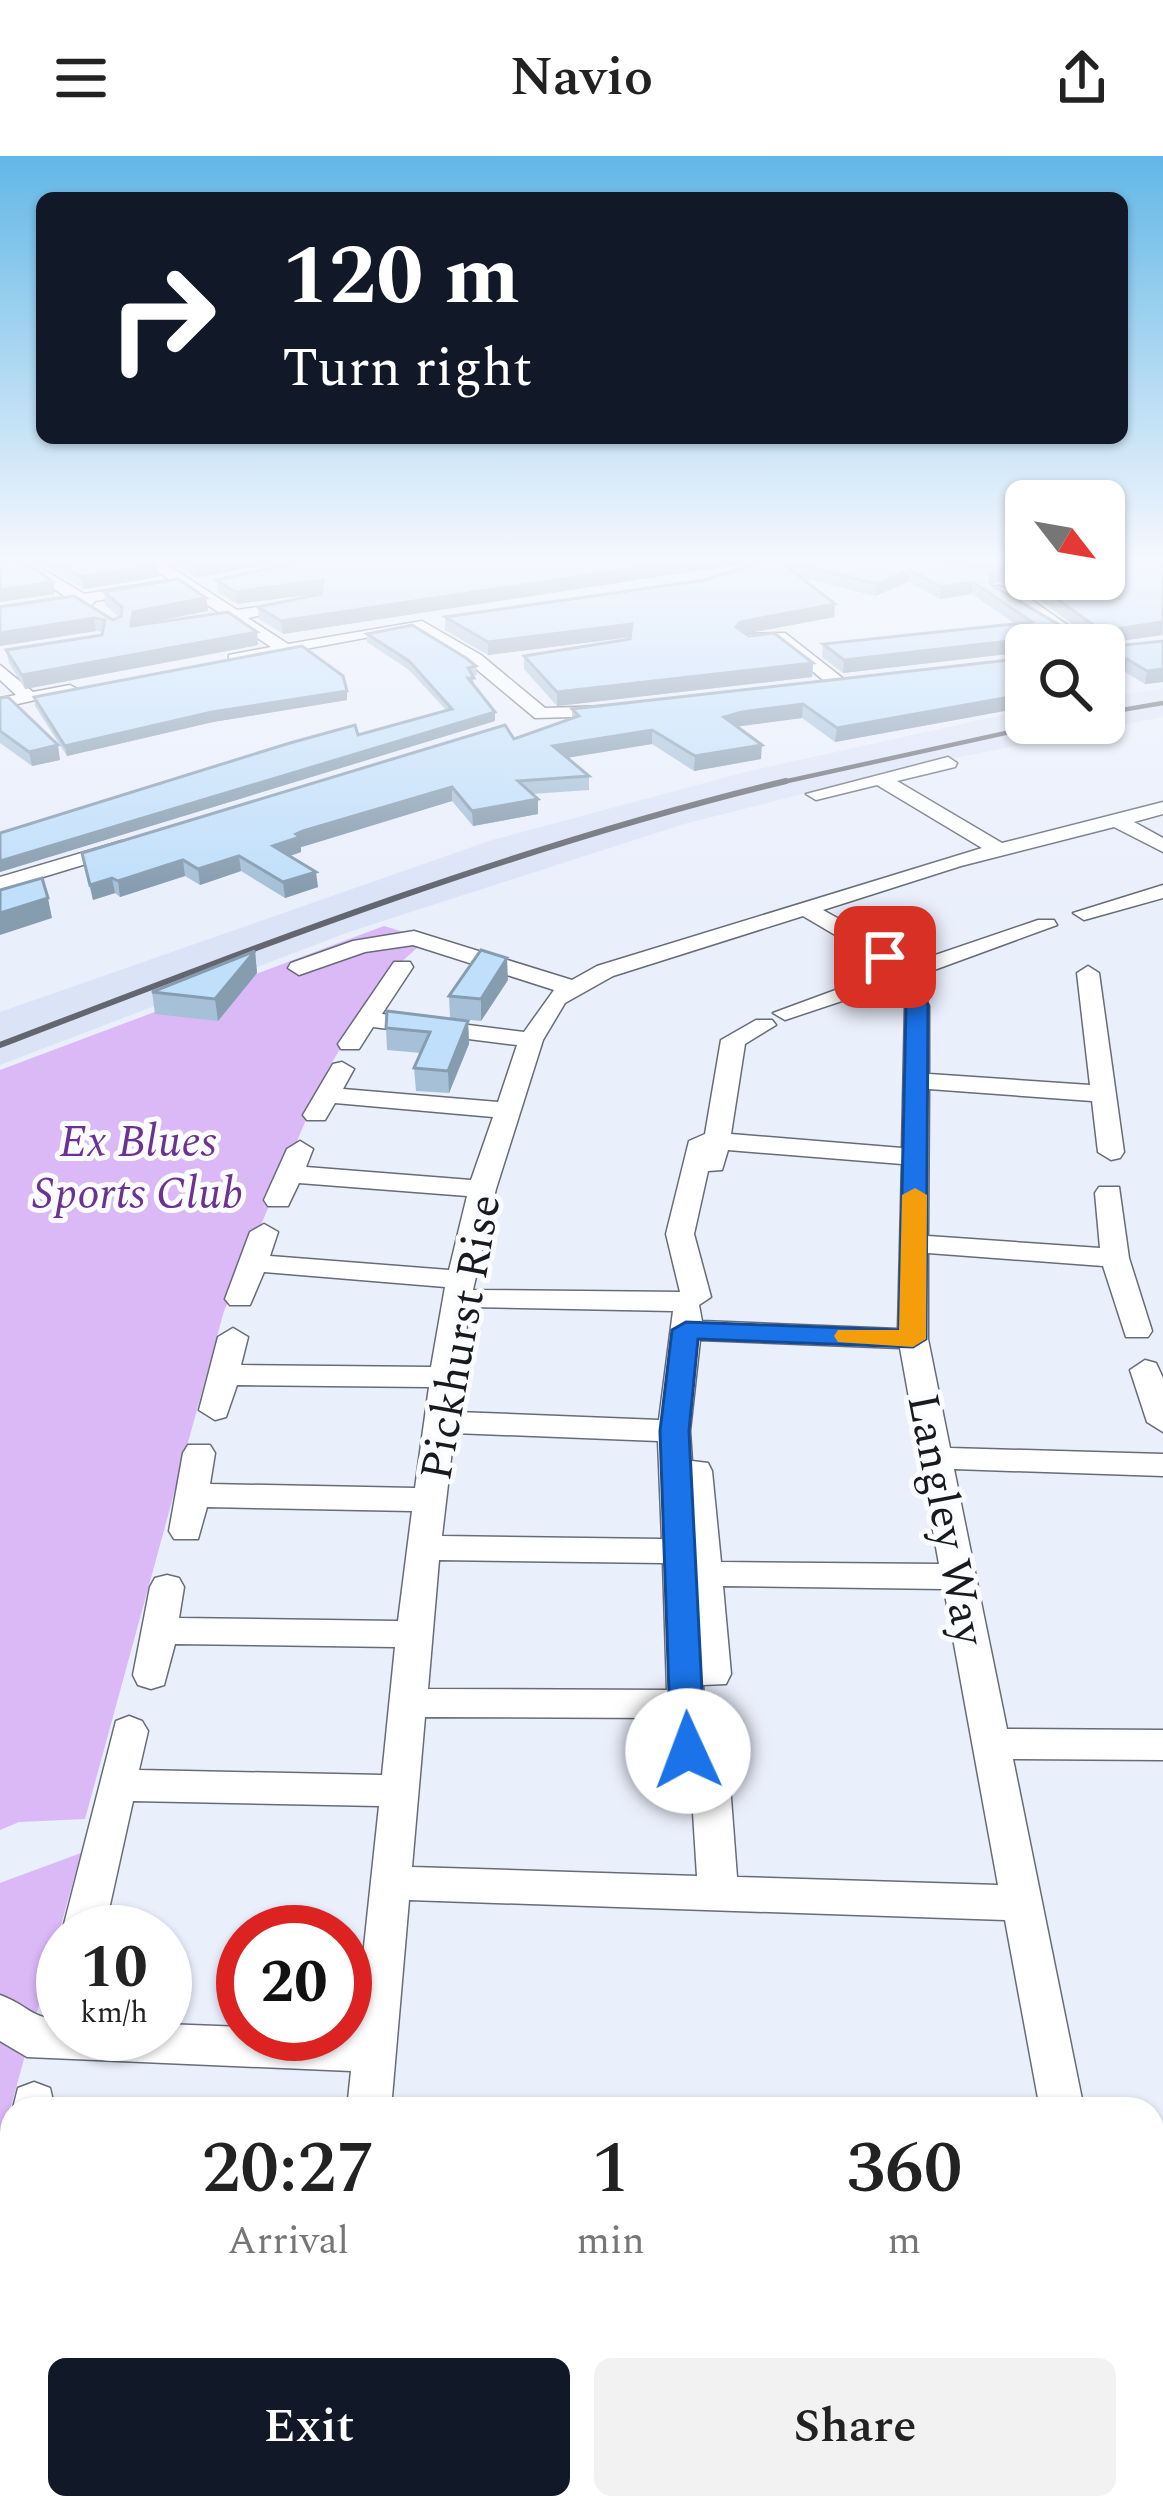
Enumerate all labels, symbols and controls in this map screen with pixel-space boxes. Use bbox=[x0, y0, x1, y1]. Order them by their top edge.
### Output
text: Navio bbox=[510, 37, 653, 119]
icon: menu bbox=[48, 45, 114, 111]
icon: share bbox=[1049, 45, 1115, 111]
text: 120 m bbox=[282, 213, 520, 341]
icon: right bbox=[84, 240, 240, 396]
text: Turn right bbox=[282, 328, 532, 410]
north arrow bbox=[1005, 480, 1125, 600]
map controls bbox=[1005, 480, 1125, 744]
button: search bbox=[1005, 624, 1125, 744]
pin bbox=[834, 906, 936, 1008]
icon: arrive bbox=[852, 924, 918, 990]
park label: Ex Blues Sports Club bbox=[33, 1108, 243, 1229]
street label: Pickhurst Rise bbox=[402, 1189, 521, 1486]
street label: Langley Way bbox=[887, 1388, 1004, 1653]
position arrow bbox=[625, 1688, 751, 1814]
speed limit sign: 20 bbox=[216, 1905, 372, 2061]
text: 10 bbox=[80, 1922, 148, 2014]
text: km/h bbox=[80, 1990, 148, 2036]
text: 20:27 bbox=[202, 2115, 375, 2224]
text: 1 bbox=[591, 2115, 630, 2224]
text: 360 bbox=[847, 2115, 962, 2224]
text: Arrival bbox=[228, 2212, 349, 2271]
text: min bbox=[577, 2212, 645, 2271]
text: m bbox=[888, 2212, 921, 2271]
button: Exit bbox=[48, 2358, 570, 2496]
button: Share bbox=[594, 2358, 1116, 2496]

